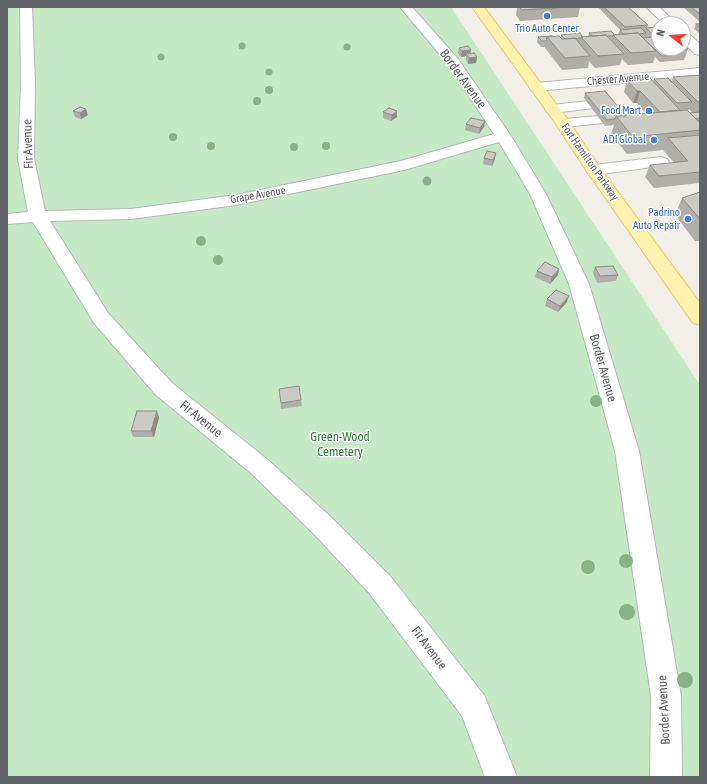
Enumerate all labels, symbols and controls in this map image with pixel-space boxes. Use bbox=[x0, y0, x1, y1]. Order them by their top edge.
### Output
marker: Trio Auto Center bbox=[542, 11, 552, 21]
north arrow bbox=[651, 16, 691, 56]
place label: Trio Auto Center bbox=[515, 22, 579, 36]
text: N bbox=[654, 28, 667, 38]
street label: Border Avenue bbox=[436, 46, 490, 112]
street label: Chester Avenue bbox=[586, 70, 650, 88]
place label: Food Mart bbox=[601, 104, 641, 118]
marker: Food Mart bbox=[644, 106, 654, 116]
street label: Fir Avenue bbox=[19, 119, 37, 169]
street label: Fort Hamilton Parkway bbox=[558, 121, 622, 203]
place label: ADI Global bbox=[603, 133, 646, 147]
marker: ADI Global bbox=[649, 135, 659, 145]
street label: Grape Avenue bbox=[229, 184, 287, 206]
place label: Padrino Auto Repair bbox=[633, 206, 680, 232]
marker: Padrino Auto Repair bbox=[683, 214, 693, 224]
street label: Border Avenue bbox=[586, 332, 620, 404]
street label: Fir Avenue bbox=[177, 397, 225, 441]
park label: Green-Wood Cemetery bbox=[310, 429, 370, 460]
street label: Fir Avenue bbox=[408, 623, 450, 673]
street label: Border Avenue bbox=[654, 675, 674, 745]

